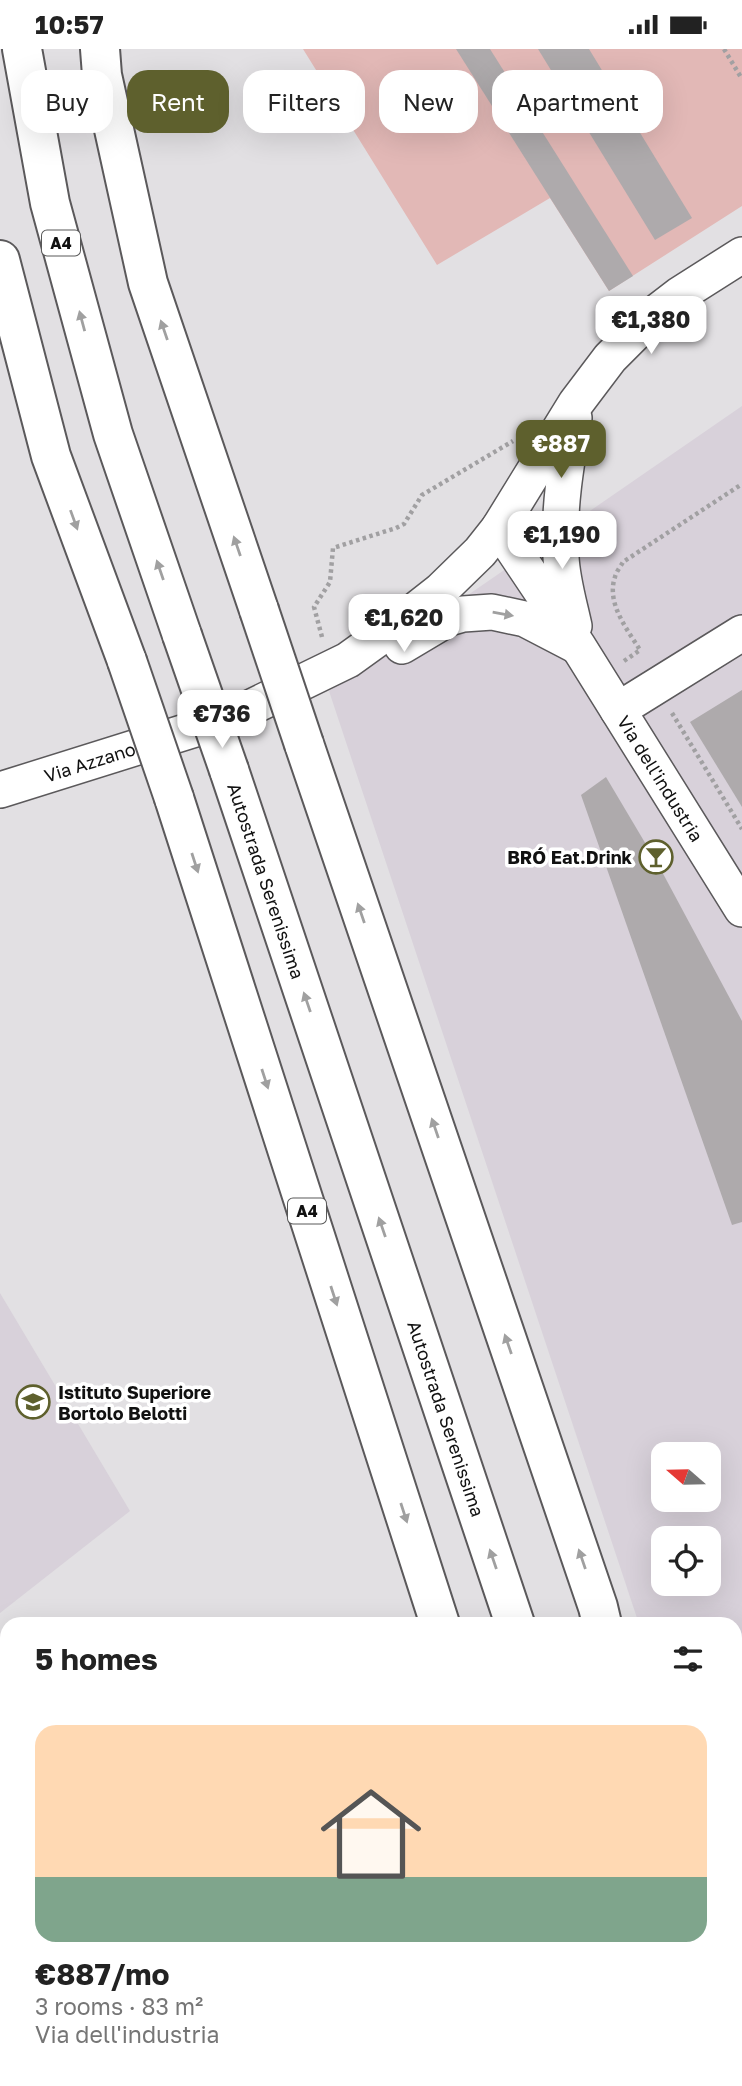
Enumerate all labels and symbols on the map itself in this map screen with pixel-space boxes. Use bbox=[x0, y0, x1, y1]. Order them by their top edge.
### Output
road number: A4 bbox=[42, 231, 80, 255]
pin: €1,380 bbox=[594, 296, 708, 356]
one-way arrow bbox=[76, 310, 87, 332]
one-way arrow bbox=[158, 320, 169, 341]
pin: €887 bbox=[520, 421, 602, 480]
one-way arrow bbox=[69, 509, 80, 530]
pin: €1,190 bbox=[505, 511, 619, 571]
one-way arrow bbox=[231, 535, 242, 556]
one-way arrow bbox=[154, 560, 165, 581]
pin: €1,620 bbox=[347, 595, 461, 654]
one-way arrow bbox=[492, 609, 514, 620]
pin: €736 bbox=[181, 691, 263, 750]
street label: Via dell'industria bbox=[613, 711, 708, 846]
street label: Via Azzano bbox=[41, 737, 138, 787]
street label: Autostrada Serenissima bbox=[223, 780, 309, 982]
bar icon: BRÓ Eat.Drink bbox=[637, 838, 675, 876]
place label: BRÓ Eat.Drink bbox=[507, 846, 633, 868]
one-way arrow bbox=[190, 853, 201, 874]
one-way arrow bbox=[355, 902, 366, 923]
one-way arrow bbox=[301, 992, 312, 1013]
one-way arrow bbox=[260, 1069, 270, 1090]
one-way arrow bbox=[429, 1118, 440, 1139]
road number: A4 bbox=[288, 1199, 326, 1223]
one-way arrow bbox=[376, 1217, 387, 1238]
one-way arrow bbox=[330, 1286, 340, 1307]
street label: Autostrada Serenissima bbox=[403, 1318, 489, 1519]
one-way arrow bbox=[502, 1333, 513, 1354]
place label: Istituto Superiore Bortolo Belotti bbox=[58, 1381, 212, 1424]
school or university icon: Istituto Superiore Bortolo Belotti bbox=[14, 1383, 52, 1421]
north arrow bbox=[651, 1442, 721, 1512]
one-way arrow bbox=[399, 1502, 410, 1523]
one-way arrow bbox=[576, 1548, 587, 1569]
one-way arrow bbox=[487, 1549, 498, 1570]

